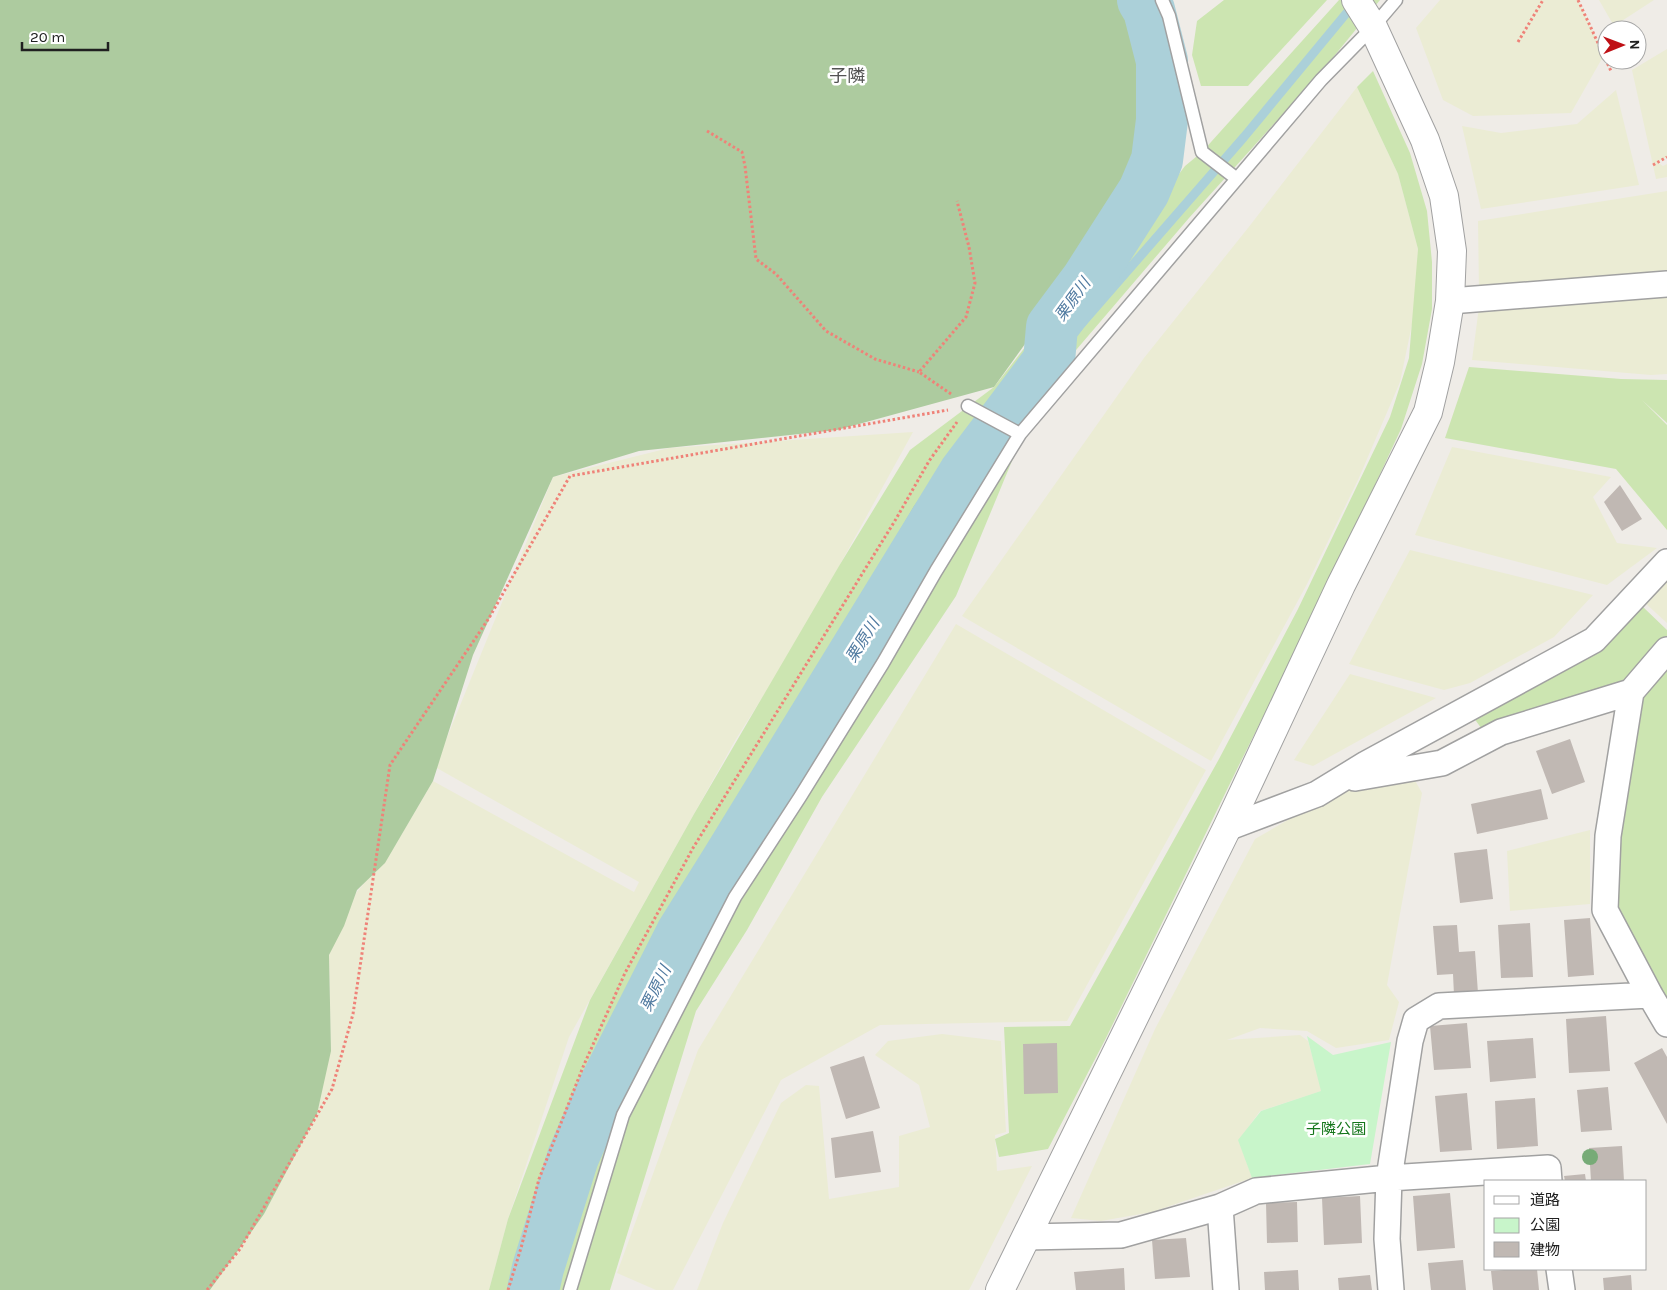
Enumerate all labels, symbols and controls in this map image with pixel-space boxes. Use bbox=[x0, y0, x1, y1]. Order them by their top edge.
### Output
scale bar bbox=[22, 20, 109, 52]
north arrow bbox=[1597, 20, 1647, 70]
text: 20 m bbox=[30, 28, 65, 46]
text: N bbox=[1626, 40, 1643, 50]
district label: 子隣 bbox=[829, 65, 865, 87]
water label: 栗原川 bbox=[1051, 273, 1095, 324]
water label: 栗原川 bbox=[842, 613, 884, 666]
water label: 栗原川 bbox=[636, 961, 675, 1014]
park label: 子隣公園 bbox=[1306, 1120, 1366, 1138]
legend bbox=[1484, 1180, 1647, 1270]
text: 道路 bbox=[1530, 1191, 1560, 1209]
text: 公園 bbox=[1530, 1216, 1560, 1234]
text: 建物 bbox=[1530, 1241, 1560, 1259]

